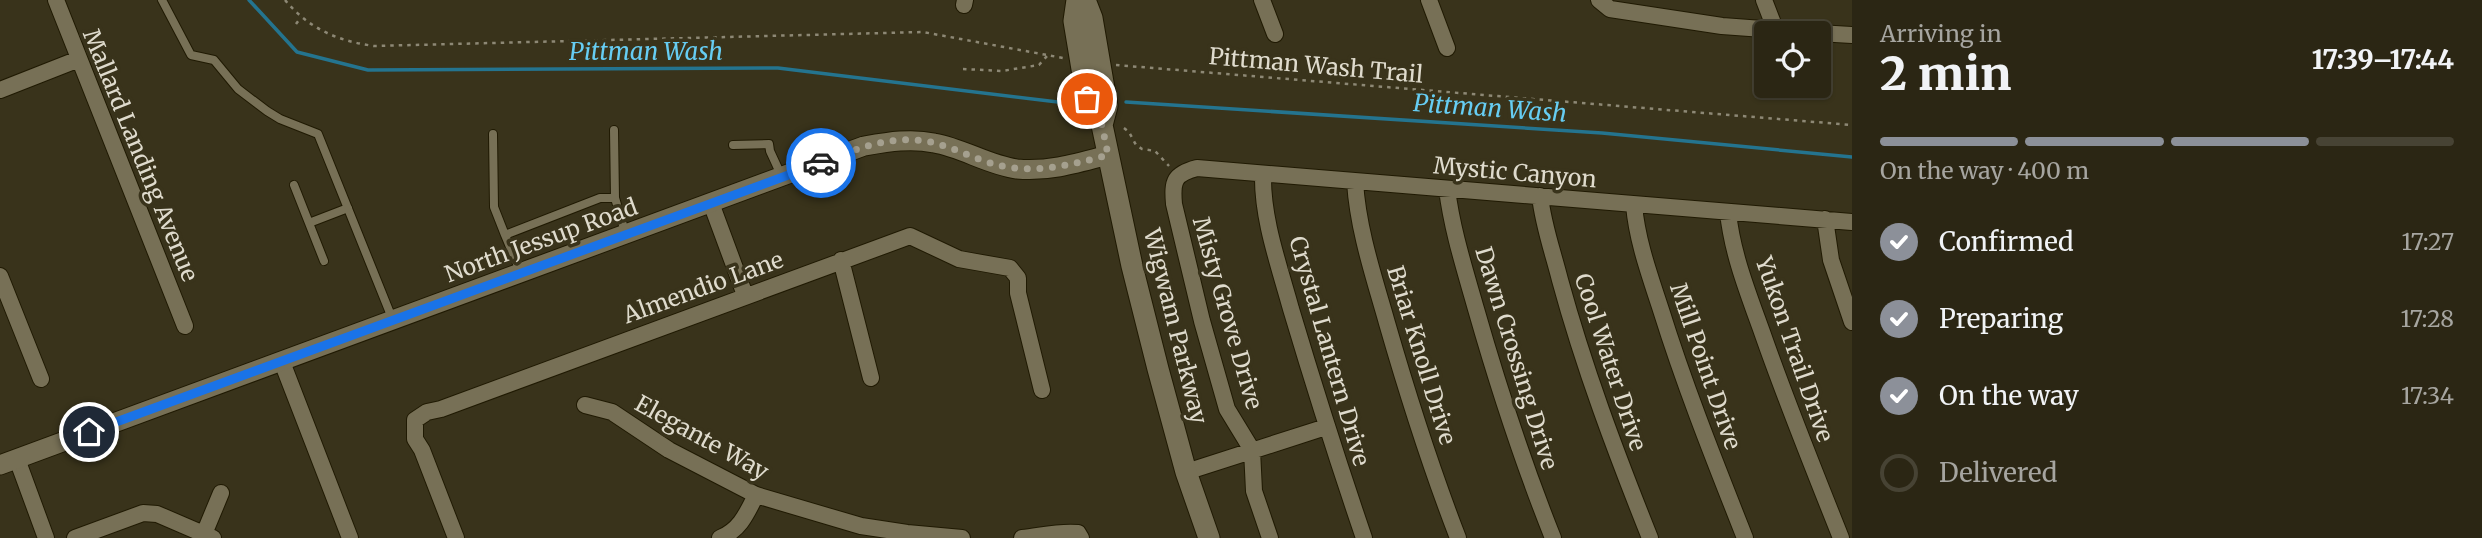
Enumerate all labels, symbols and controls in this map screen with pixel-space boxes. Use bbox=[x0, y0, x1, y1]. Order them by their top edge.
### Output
text: Arriving in bbox=[1880, 19, 2002, 48]
map controls bbox=[1754, 21, 1831, 98]
button: locate bbox=[1754, 21, 1831, 98]
street label: Mallard Landing Avenue bbox=[77, 25, 205, 285]
water label: Pittman Wash bbox=[569, 36, 723, 67]
street label: Pittman Wash Trail bbox=[1208, 41, 1424, 89]
text: 17:39–17:44 bbox=[2312, 43, 2454, 76]
text: 2 min bbox=[1880, 45, 2012, 103]
pin bbox=[1057, 69, 1117, 129]
icon: bag bbox=[1068, 80, 1106, 118]
water label: Pittman Wash bbox=[1412, 87, 1568, 129]
courier bbox=[786, 128, 856, 198]
icon: car bbox=[802, 144, 840, 182]
street label: Mystic Canyon bbox=[1432, 150, 1598, 194]
text: On the way · 400 m bbox=[1880, 156, 2089, 185]
street label: North Jessup Road bbox=[441, 192, 641, 288]
street label: Misty Grove Drive bbox=[1187, 213, 1269, 413]
icon: check bbox=[1880, 223, 1918, 261]
street label: Wigwam Parkway bbox=[1137, 224, 1214, 427]
text: Confirmed bbox=[1939, 225, 2074, 258]
text: 17:27 bbox=[2402, 227, 2454, 256]
street label: Crystal Lantern Drive bbox=[1283, 233, 1377, 469]
street label: Dawn Crossing Drive bbox=[1469, 243, 1565, 473]
street label: Almendio Lane bbox=[618, 245, 787, 330]
street label: Yukon Trail Drive bbox=[1749, 252, 1840, 445]
street label: Briar Knoll Drive bbox=[1381, 262, 1463, 448]
street label: Cool Water Drive bbox=[1569, 270, 1653, 454]
street label: Mill Point Drive bbox=[1664, 279, 1748, 453]
icon: check bbox=[1880, 300, 1918, 338]
text: Preparing bbox=[1939, 302, 2063, 335]
text: 17:28 bbox=[2401, 304, 2454, 333]
icon: check bbox=[1880, 377, 1918, 415]
text: On the way bbox=[1939, 379, 2079, 412]
text: 17:34 bbox=[2401, 381, 2454, 410]
street label: Elegante Way bbox=[630, 388, 774, 486]
pin bbox=[59, 402, 119, 462]
icon: home bbox=[70, 413, 108, 451]
text: Delivered bbox=[1939, 456, 2058, 489]

